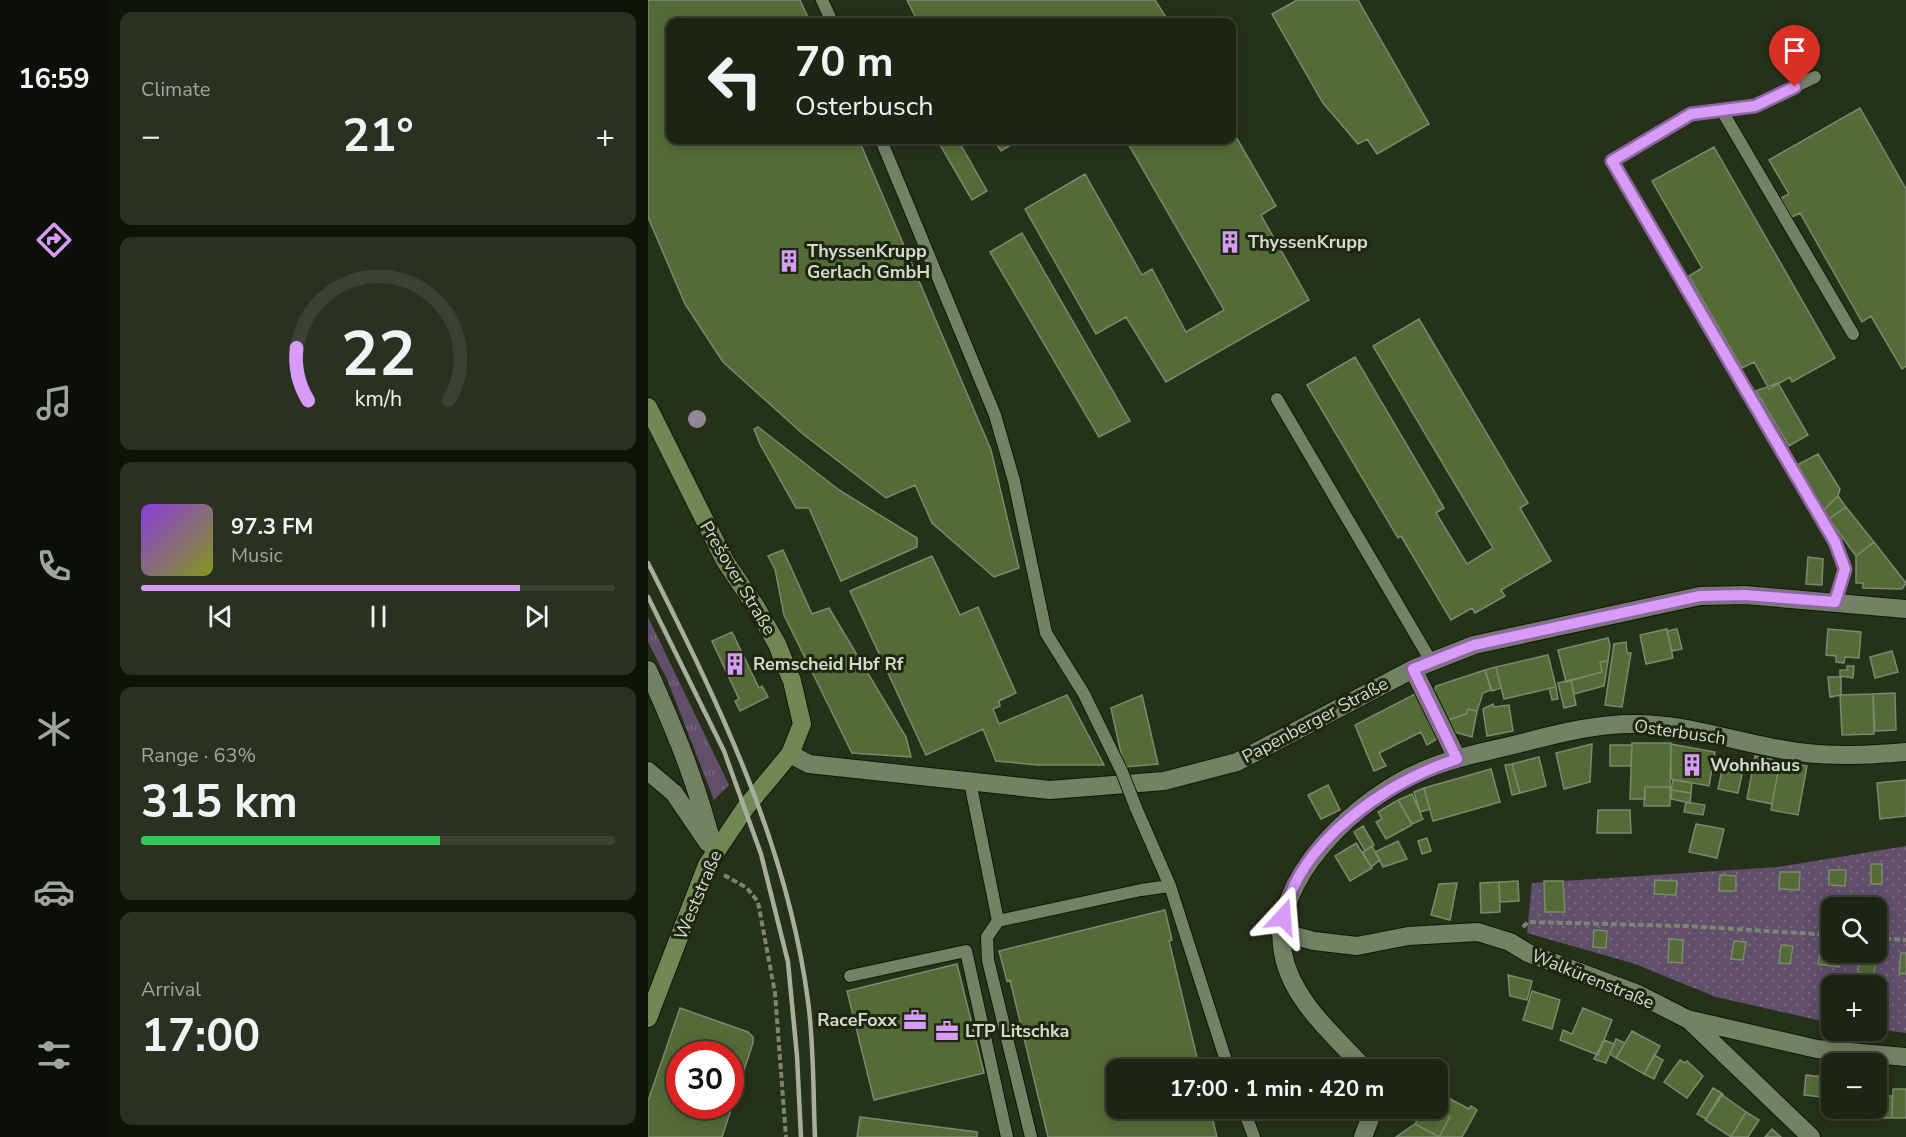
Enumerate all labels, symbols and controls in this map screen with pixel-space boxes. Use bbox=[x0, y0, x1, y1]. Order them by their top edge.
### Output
pin bbox=[1769, 25, 1820, 87]
text: 70 m bbox=[795, 34, 894, 91]
icon: arrive bbox=[1778, 34, 1811, 67]
icon: left bbox=[696, 42, 774, 120]
text: 16:59 bbox=[18, 61, 90, 98]
text: Climate bbox=[141, 76, 210, 103]
text: Osterbusch bbox=[795, 88, 934, 125]
text: 21° bbox=[342, 106, 414, 167]
text: − bbox=[141, 114, 161, 159]
text: + bbox=[595, 114, 615, 159]
icon: directions bbox=[33, 219, 75, 261]
building icon: ThyssenKrupp bbox=[1217, 229, 1243, 255]
place label: ThyssenKrupp bbox=[1248, 230, 1368, 254]
place label: ThyssenKrupp Gerlach GmbH bbox=[807, 239, 930, 284]
building icon: ThyssenKrupp Gerlach GmbH bbox=[776, 248, 802, 274]
text: 22 bbox=[341, 312, 415, 397]
icon: music bbox=[33, 382, 75, 424]
text: km/h bbox=[354, 384, 402, 414]
text: 97.3 FM bbox=[231, 512, 313, 542]
street label: Prešover Straße bbox=[694, 516, 782, 640]
text: Music bbox=[231, 542, 283, 569]
icon: phone bbox=[33, 545, 75, 587]
icon: previous bbox=[204, 600, 237, 633]
icon: pause bbox=[362, 600, 395, 633]
icon: next bbox=[520, 600, 553, 633]
building icon: Remscheid Hbf Rf bbox=[722, 651, 748, 677]
place label: Remscheid Hbf Rf bbox=[753, 652, 904, 676]
street label: Papenberger Straße bbox=[1238, 671, 1392, 769]
icon: climate bbox=[33, 708, 75, 750]
street label: Osterbusch bbox=[1633, 714, 1727, 750]
text: Range · 63% bbox=[141, 742, 256, 769]
building icon: Wohnhaus bbox=[1679, 752, 1705, 778]
place label: Wohnhaus bbox=[1710, 753, 1800, 777]
text: 315 km bbox=[141, 772, 298, 833]
street label: Weststraße bbox=[668, 847, 728, 943]
icon: car bbox=[33, 871, 75, 913]
position arrow bbox=[1251, 885, 1315, 949]
map controls bbox=[1821, 897, 1887, 1119]
button: search bbox=[1821, 897, 1887, 963]
street label: Walkürenstraße bbox=[1528, 943, 1658, 1015]
button: + bbox=[1821, 975, 1887, 1041]
text: Arrival bbox=[141, 976, 201, 1003]
text: 17:00 bbox=[141, 1006, 260, 1067]
office icon: RaceFoxx bbox=[902, 1007, 928, 1033]
place label: RaceFoxx bbox=[817, 1008, 897, 1032]
office icon: LTP Litschka bbox=[934, 1018, 960, 1044]
place label: LTP Litschka bbox=[965, 1019, 1069, 1043]
icon: filters bbox=[33, 1034, 75, 1076]
speed limit sign: 30 bbox=[666, 1041, 744, 1119]
button: − bbox=[1821, 1053, 1887, 1119]
text: 17:00 · 1 min · 420 m bbox=[1170, 1074, 1384, 1104]

